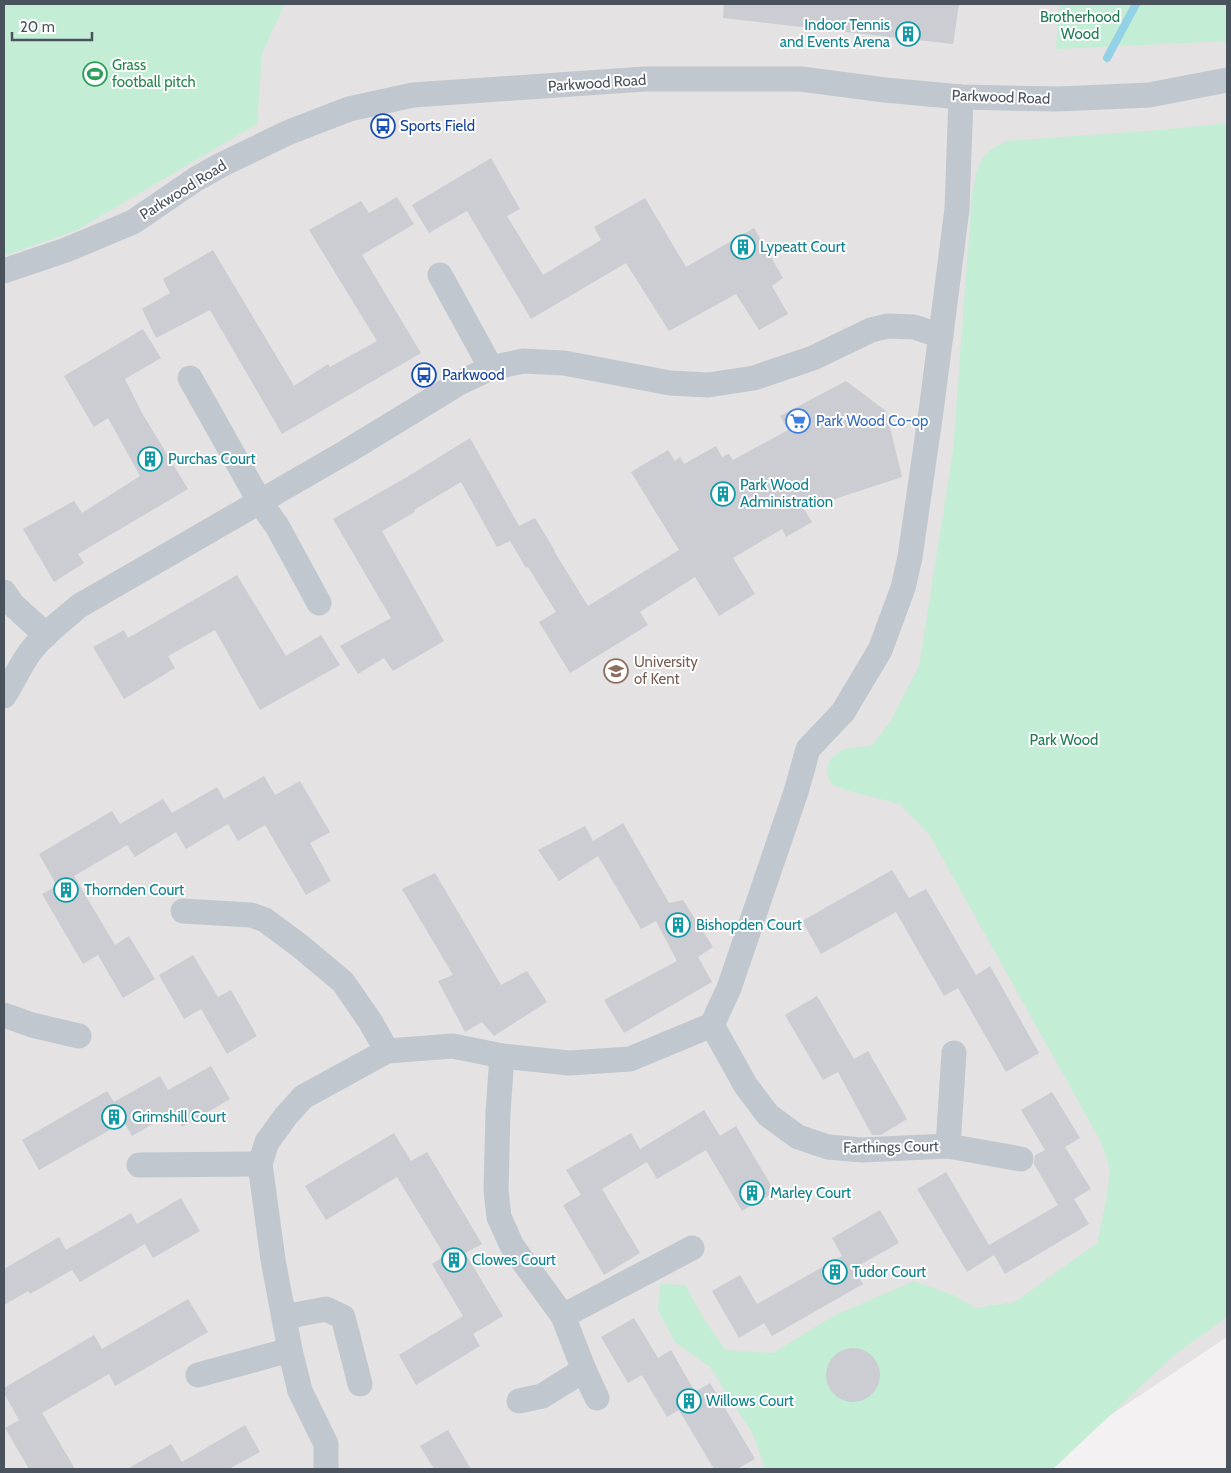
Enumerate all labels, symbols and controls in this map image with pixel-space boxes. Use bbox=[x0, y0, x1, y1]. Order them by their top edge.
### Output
park label: Brotherhood Wood bbox=[1040, 8, 1120, 43]
scale bar bbox=[12, 10, 92, 42]
place label: Indoor Tennis and Events Arena bbox=[780, 16, 891, 51]
text: 20 m bbox=[20, 18, 55, 36]
building icon: Indoor Tennis and Events Arena bbox=[895, 21, 921, 47]
place label: Grass football pitch bbox=[112, 56, 196, 91]
sports icon: Grass football pitch bbox=[82, 61, 108, 87]
street label: Parkwood Road bbox=[547, 71, 647, 95]
street label: Parkwood Road bbox=[951, 86, 1051, 108]
bus stop icon: Sports Field bbox=[370, 113, 396, 139]
place label: Sports Field bbox=[400, 117, 475, 135]
street label: Parkwood Road bbox=[136, 156, 230, 224]
building icon: Lypeatt Court bbox=[730, 234, 756, 260]
place label: Lypeatt Court bbox=[760, 238, 845, 256]
bus stop icon: Parkwood bbox=[411, 362, 437, 388]
place label: Parkwood bbox=[442, 366, 505, 384]
supermarket icon: Park Wood Co-op bbox=[785, 408, 811, 434]
place label: Park Wood Co-op bbox=[816, 412, 928, 430]
building icon: Purchas Court bbox=[137, 446, 163, 472]
place label: Purchas Court bbox=[168, 450, 256, 468]
place label: Park Wood Administration bbox=[740, 476, 833, 511]
building icon: Park Wood Administration bbox=[710, 481, 736, 507]
place label: University of Kent bbox=[634, 653, 698, 688]
school or university icon: University of Kent bbox=[603, 658, 629, 684]
park label: Park Wood bbox=[1030, 731, 1098, 749]
building icon: Thornden Court bbox=[53, 877, 79, 903]
place label: Thornden Court bbox=[84, 881, 184, 899]
building icon: Bishopden Court bbox=[665, 912, 691, 938]
place label: Bishopden Court bbox=[696, 916, 802, 934]
building icon: Grimshill Court bbox=[101, 1104, 127, 1130]
place label: Grimshill Court bbox=[132, 1108, 226, 1126]
street label: Farthings Court bbox=[843, 1137, 939, 1157]
building icon: Marley Court bbox=[739, 1180, 765, 1206]
place label: Marley Court bbox=[770, 1184, 851, 1202]
building icon: Clowes Court bbox=[441, 1247, 467, 1273]
place label: Clowes Court bbox=[472, 1251, 556, 1269]
building icon: Tudor Court bbox=[822, 1259, 848, 1285]
place label: Tudor Court bbox=[852, 1263, 926, 1281]
building icon: Willows Court bbox=[676, 1388, 702, 1414]
place label: Willows Court bbox=[706, 1392, 794, 1410]

